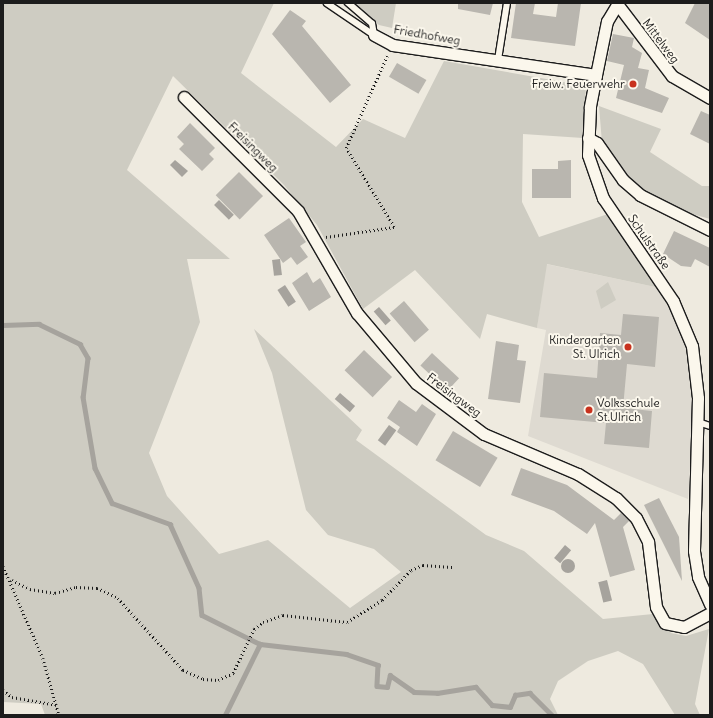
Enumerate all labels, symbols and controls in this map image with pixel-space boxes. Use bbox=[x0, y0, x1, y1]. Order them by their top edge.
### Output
street label: Mittelweg bbox=[640, 16, 682, 66]
street label: Friedhofweg bbox=[393, 22, 461, 48]
place label: Freiw. Feuerwehr bbox=[532, 77, 625, 91]
marker: Freiw. Feuerwehr bbox=[628, 79, 638, 89]
street label: Freisingweg bbox=[225, 119, 281, 175]
street label: Schulstraße bbox=[625, 212, 673, 272]
place label: Kindergarten St. Ulrich bbox=[549, 333, 620, 361]
marker: Kindergarten St. Ulrich bbox=[623, 342, 633, 352]
street label: Freisingweg bbox=[424, 370, 484, 420]
place label: Volksschule St.Ulrich bbox=[597, 396, 660, 424]
marker: Volksschule St.Ulrich bbox=[584, 405, 594, 415]

